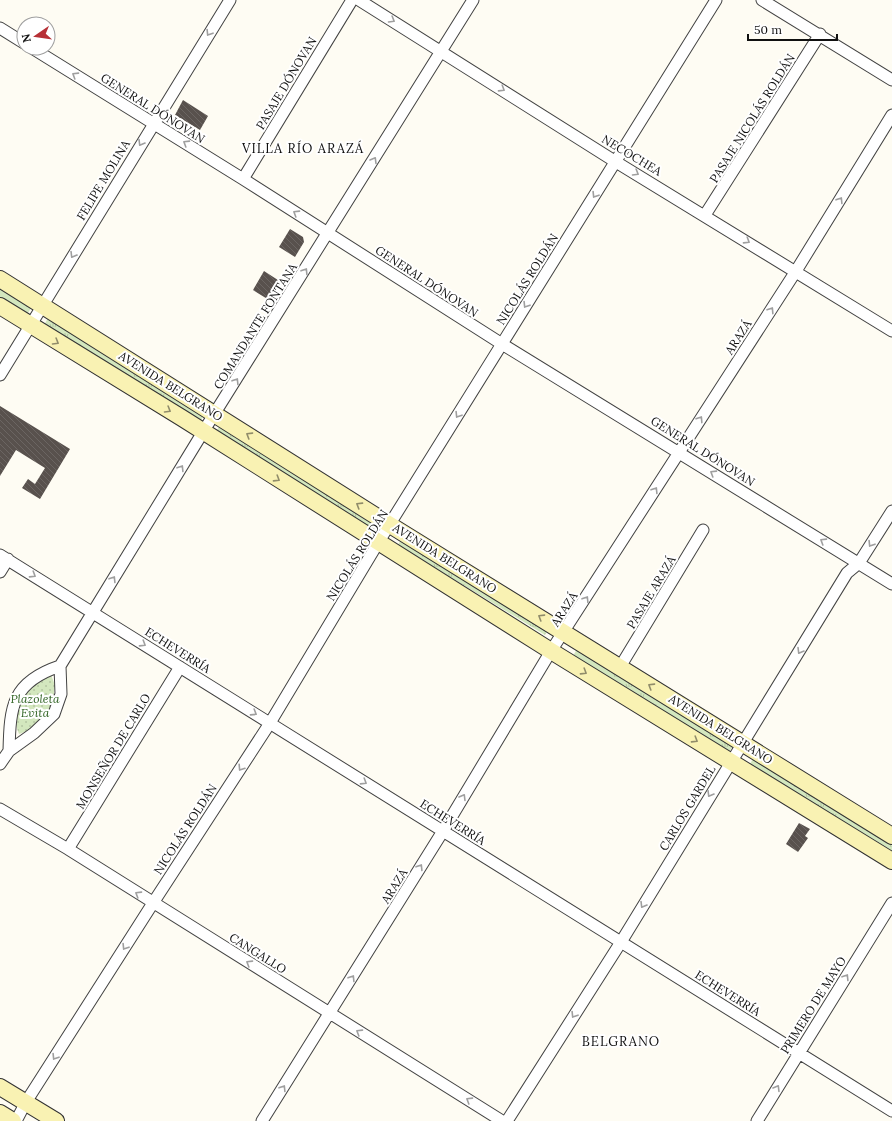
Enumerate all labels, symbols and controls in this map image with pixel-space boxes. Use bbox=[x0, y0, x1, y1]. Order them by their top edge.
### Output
north arrow bbox=[16, 16, 56, 56]
one-way arrow bbox=[388, 16, 395, 23]
scale bar bbox=[748, 16, 837, 42]
text: 50 m bbox=[754, 22, 782, 37]
one-way arrow bbox=[207, 29, 214, 36]
text: N bbox=[18, 32, 34, 44]
street label: PASAJE DÓNOVAN bbox=[252, 34, 320, 132]
street label: PASAJE NICOLÁS ROLDÁN bbox=[706, 51, 798, 185]
street label: GENERAL DÓNOVAN bbox=[98, 70, 208, 146]
one-way arrow bbox=[73, 72, 80, 79]
one-way arrow bbox=[498, 84, 505, 92]
street label: NECOCHEA bbox=[599, 131, 665, 179]
street label: FELIPE MOLINA bbox=[73, 137, 133, 223]
one-way arrow bbox=[138, 139, 145, 146]
one-way arrow bbox=[183, 140, 190, 148]
district label: VILLA RÍO ARAZÁ bbox=[241, 140, 364, 157]
one-way arrow bbox=[369, 157, 376, 164]
one-way arrow bbox=[632, 169, 639, 176]
one-way arrow bbox=[593, 191, 600, 198]
one-way arrow bbox=[835, 197, 843, 204]
one-way arrow bbox=[293, 210, 300, 217]
street label: NICOLÁS ROLDÁN bbox=[493, 231, 561, 327]
one-way arrow bbox=[743, 236, 750, 243]
street label: GENERAL DÓNOVAN bbox=[373, 242, 481, 320]
one-way arrow bbox=[71, 251, 78, 258]
street label: COMANDANTE FONTANA bbox=[210, 260, 300, 392]
one-way arrow bbox=[300, 268, 308, 275]
one-way arrow bbox=[524, 301, 531, 308]
one-way arrow bbox=[766, 307, 774, 314]
street label: ARAZÁ bbox=[721, 317, 755, 358]
one-way arrow bbox=[52, 337, 59, 345]
street label: AVENIDA BELGRANO bbox=[115, 347, 226, 424]
one-way arrow bbox=[231, 378, 239, 385]
one-way arrow bbox=[163, 405, 170, 412]
one-way arrow bbox=[455, 411, 462, 418]
street label: GENERAL DÓNOVAN bbox=[648, 413, 758, 489]
one-way arrow bbox=[696, 416, 703, 423]
one-way arrow bbox=[246, 433, 253, 440]
one-way arrow bbox=[176, 465, 184, 472]
one-way arrow bbox=[710, 470, 717, 477]
one-way arrow bbox=[273, 474, 280, 482]
one-way arrow bbox=[651, 487, 658, 494]
one-way arrow bbox=[356, 502, 363, 509]
street label: NICOLÁS ROLDÁN bbox=[323, 507, 391, 603]
street label: AVENIDA BELGRANO bbox=[389, 519, 500, 596]
one-way arrow bbox=[820, 539, 827, 546]
one-way arrow bbox=[869, 540, 876, 547]
street label: PASAJE ARAZÁ bbox=[623, 552, 679, 631]
one-way arrow bbox=[29, 571, 36, 578]
one-way arrow bbox=[108, 576, 116, 583]
street label: ARAZÁ bbox=[547, 589, 581, 630]
one-way arrow bbox=[581, 597, 588, 604]
one-way arrow bbox=[538, 615, 545, 622]
street label: ECHEVERRÍA bbox=[142, 624, 214, 676]
one-way arrow bbox=[139, 639, 146, 647]
one-way arrow bbox=[797, 647, 804, 654]
one-way arrow bbox=[580, 667, 587, 674]
one-way arrow bbox=[648, 683, 655, 691]
street label: AVENIDA BELGRANO bbox=[665, 690, 776, 767]
park label: Plazoleta Evita bbox=[10, 691, 60, 720]
street label: MONSEÑOR DE CARLO bbox=[73, 691, 153, 811]
one-way arrow bbox=[250, 708, 257, 716]
one-way arrow bbox=[691, 735, 698, 743]
street label: CARLOS GARDEL bbox=[656, 763, 718, 853]
one-way arrow bbox=[239, 764, 246, 771]
one-way arrow bbox=[360, 777, 367, 784]
street label: NICOLÁS ROLDÁN bbox=[150, 781, 220, 877]
one-way arrow bbox=[708, 790, 715, 797]
one-way arrow bbox=[458, 794, 466, 801]
street label: ECHEVERRÍA bbox=[417, 796, 489, 848]
one-way arrow bbox=[416, 864, 423, 871]
street label: ARAZÁ bbox=[377, 865, 411, 907]
one-way arrow bbox=[136, 891, 143, 898]
one-way arrow bbox=[640, 901, 647, 908]
street label: CANGALLO bbox=[227, 930, 289, 976]
one-way arrow bbox=[122, 943, 129, 950]
street label: PRIMERO DE MAYO bbox=[777, 954, 849, 1056]
one-way arrow bbox=[246, 960, 253, 967]
street label: ECHEVERRÍA bbox=[692, 967, 764, 1019]
one-way arrow bbox=[841, 974, 848, 981]
one-way arrow bbox=[347, 975, 355, 982]
one-way arrow bbox=[571, 1011, 578, 1018]
one-way arrow bbox=[356, 1029, 363, 1036]
district label: BELGRANO bbox=[582, 1033, 660, 1050]
one-way arrow bbox=[52, 1053, 60, 1060]
one-way arrow bbox=[278, 1085, 286, 1092]
one-way arrow bbox=[773, 1085, 780, 1092]
one-way arrow bbox=[466, 1098, 473, 1105]

